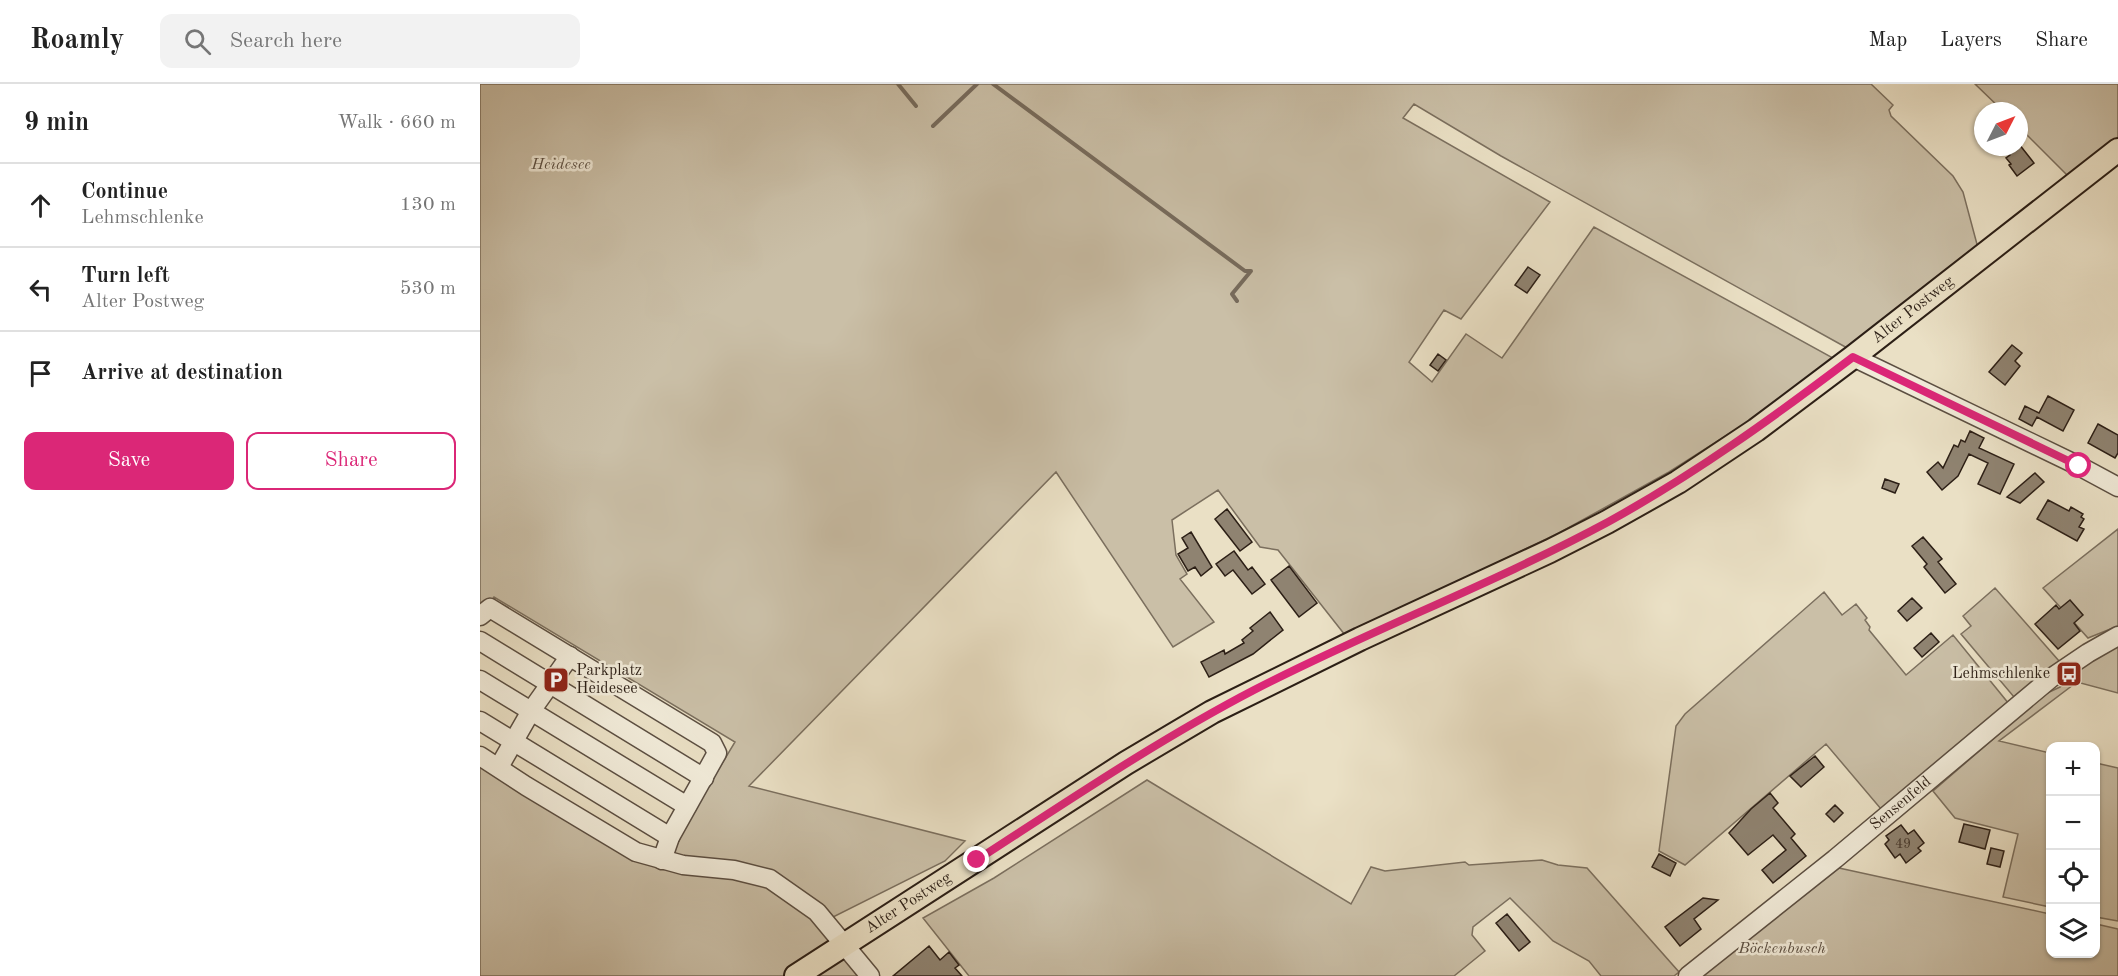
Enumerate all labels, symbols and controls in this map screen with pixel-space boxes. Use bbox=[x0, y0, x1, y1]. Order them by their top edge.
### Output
search box bbox=[160, 14, 580, 68]
icon: search bbox=[181, 25, 214, 58]
text: Roamly bbox=[30, 27, 124, 55]
text: Search here bbox=[229, 30, 342, 52]
text: Map bbox=[1868, 30, 1907, 51]
text: Layers bbox=[1940, 30, 2002, 51]
text: Share bbox=[2035, 30, 2088, 51]
north arrow bbox=[1974, 102, 2028, 156]
text: 9 min bbox=[24, 110, 89, 136]
text: Walk · 660 m bbox=[337, 113, 456, 133]
park label: Heidesee bbox=[530, 157, 591, 173]
text: Continue bbox=[81, 181, 168, 203]
icon: ahead bbox=[24, 189, 57, 222]
text: 130 m bbox=[400, 195, 456, 215]
text: Lehmschlenke bbox=[81, 208, 204, 228]
text: Turn left bbox=[81, 265, 170, 287]
icon: left bbox=[24, 273, 57, 306]
street label: Alter Postweg bbox=[1869, 273, 1957, 347]
text: 530 m bbox=[400, 279, 456, 299]
text: Alter Postweg bbox=[81, 292, 204, 312]
icon: arrive bbox=[24, 357, 57, 390]
text: Arrive at destination bbox=[81, 362, 283, 384]
button: Save bbox=[24, 432, 234, 490]
button: Share bbox=[246, 432, 456, 490]
route start bbox=[2065, 452, 2091, 478]
bus stop icon: Lehmschlenke bbox=[2054, 659, 2084, 689]
place label: Parkplatz Heidesee bbox=[576, 663, 642, 697]
parking icon: Parkplatz Heidesee bbox=[541, 665, 571, 695]
place label: Lehmschlenke bbox=[1952, 666, 2050, 682]
map controls bbox=[2046, 742, 2100, 958]
button: + bbox=[2046, 742, 2100, 796]
street label: Sensenfeld bbox=[1867, 774, 1935, 834]
button: − bbox=[2046, 796, 2100, 850]
house number: 49 bbox=[1895, 837, 1911, 851]
route end bbox=[963, 846, 989, 872]
button: locate bbox=[2046, 850, 2100, 904]
street label: Alter Postweg bbox=[863, 870, 955, 937]
button: layers bbox=[2046, 904, 2100, 958]
park label: Böckenbusch bbox=[1737, 941, 1826, 957]

